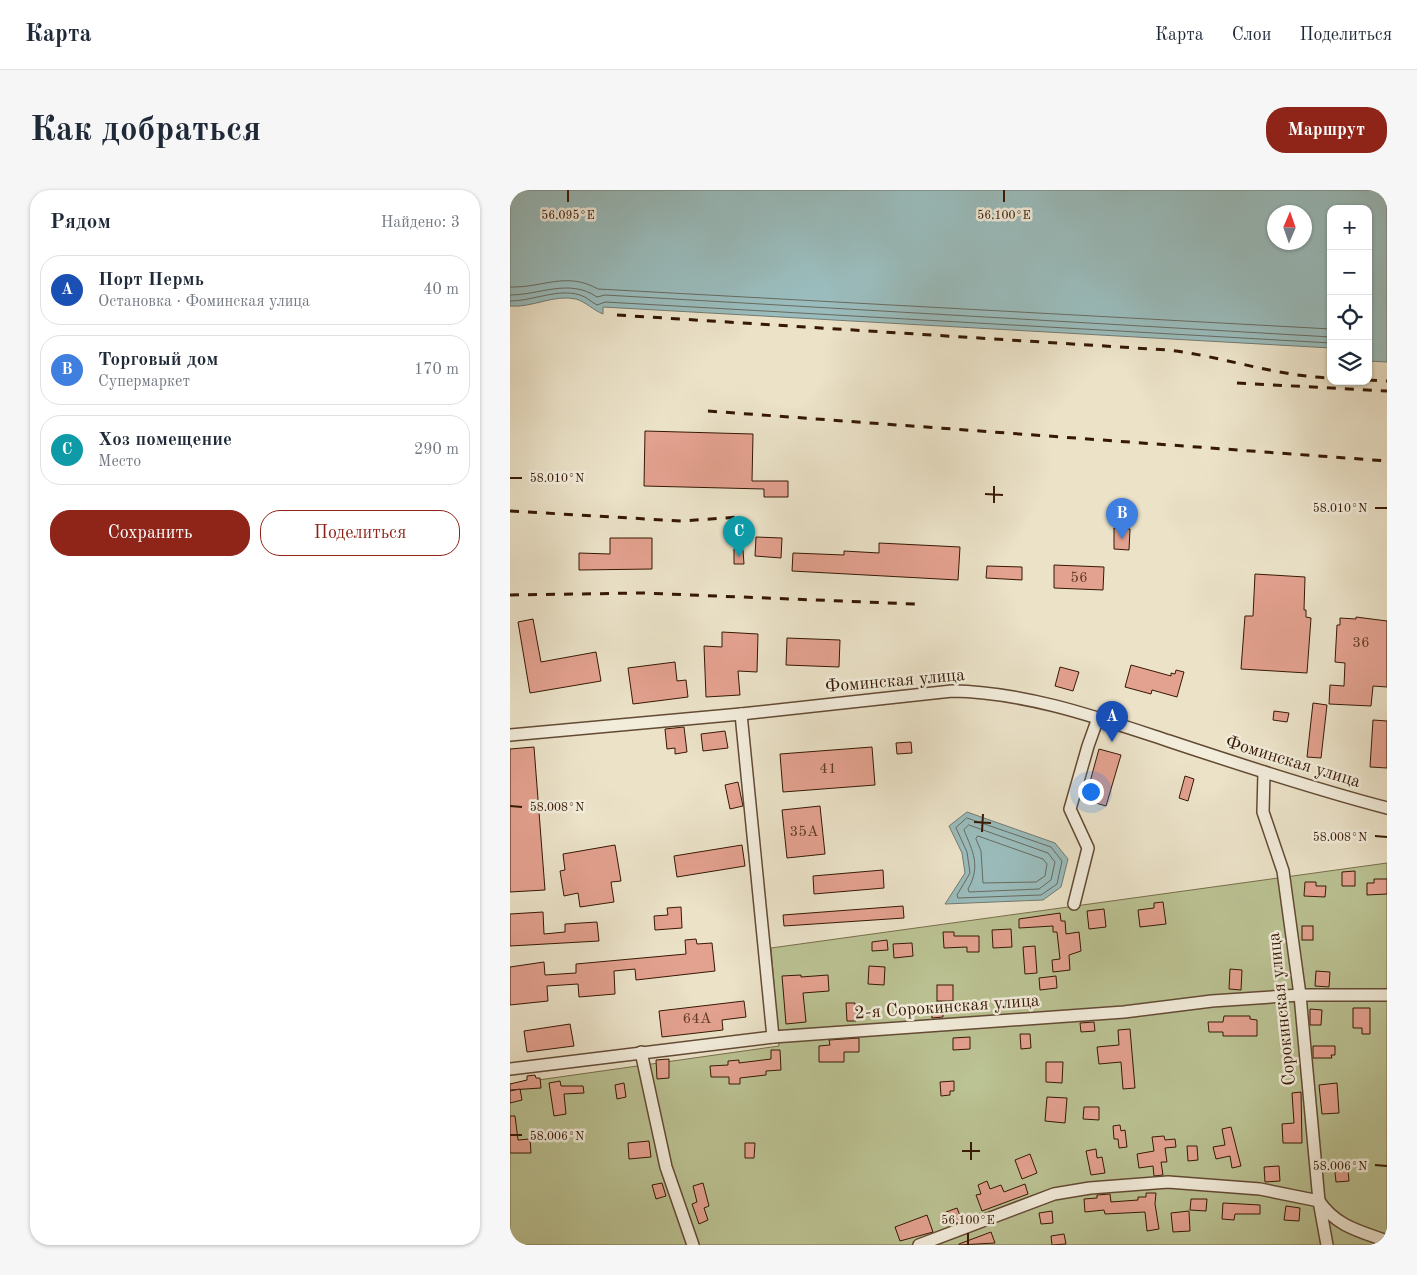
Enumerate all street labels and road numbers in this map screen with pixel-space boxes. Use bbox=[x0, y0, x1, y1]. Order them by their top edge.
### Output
street label: Фоминская улица bbox=[824, 666, 966, 696]
street label: Фоминская улица bbox=[1223, 733, 1363, 791]
street label: Сорокинская улица bbox=[1265, 931, 1299, 1087]
street label: 2-я Сорокинская улица bbox=[854, 992, 1040, 1022]

